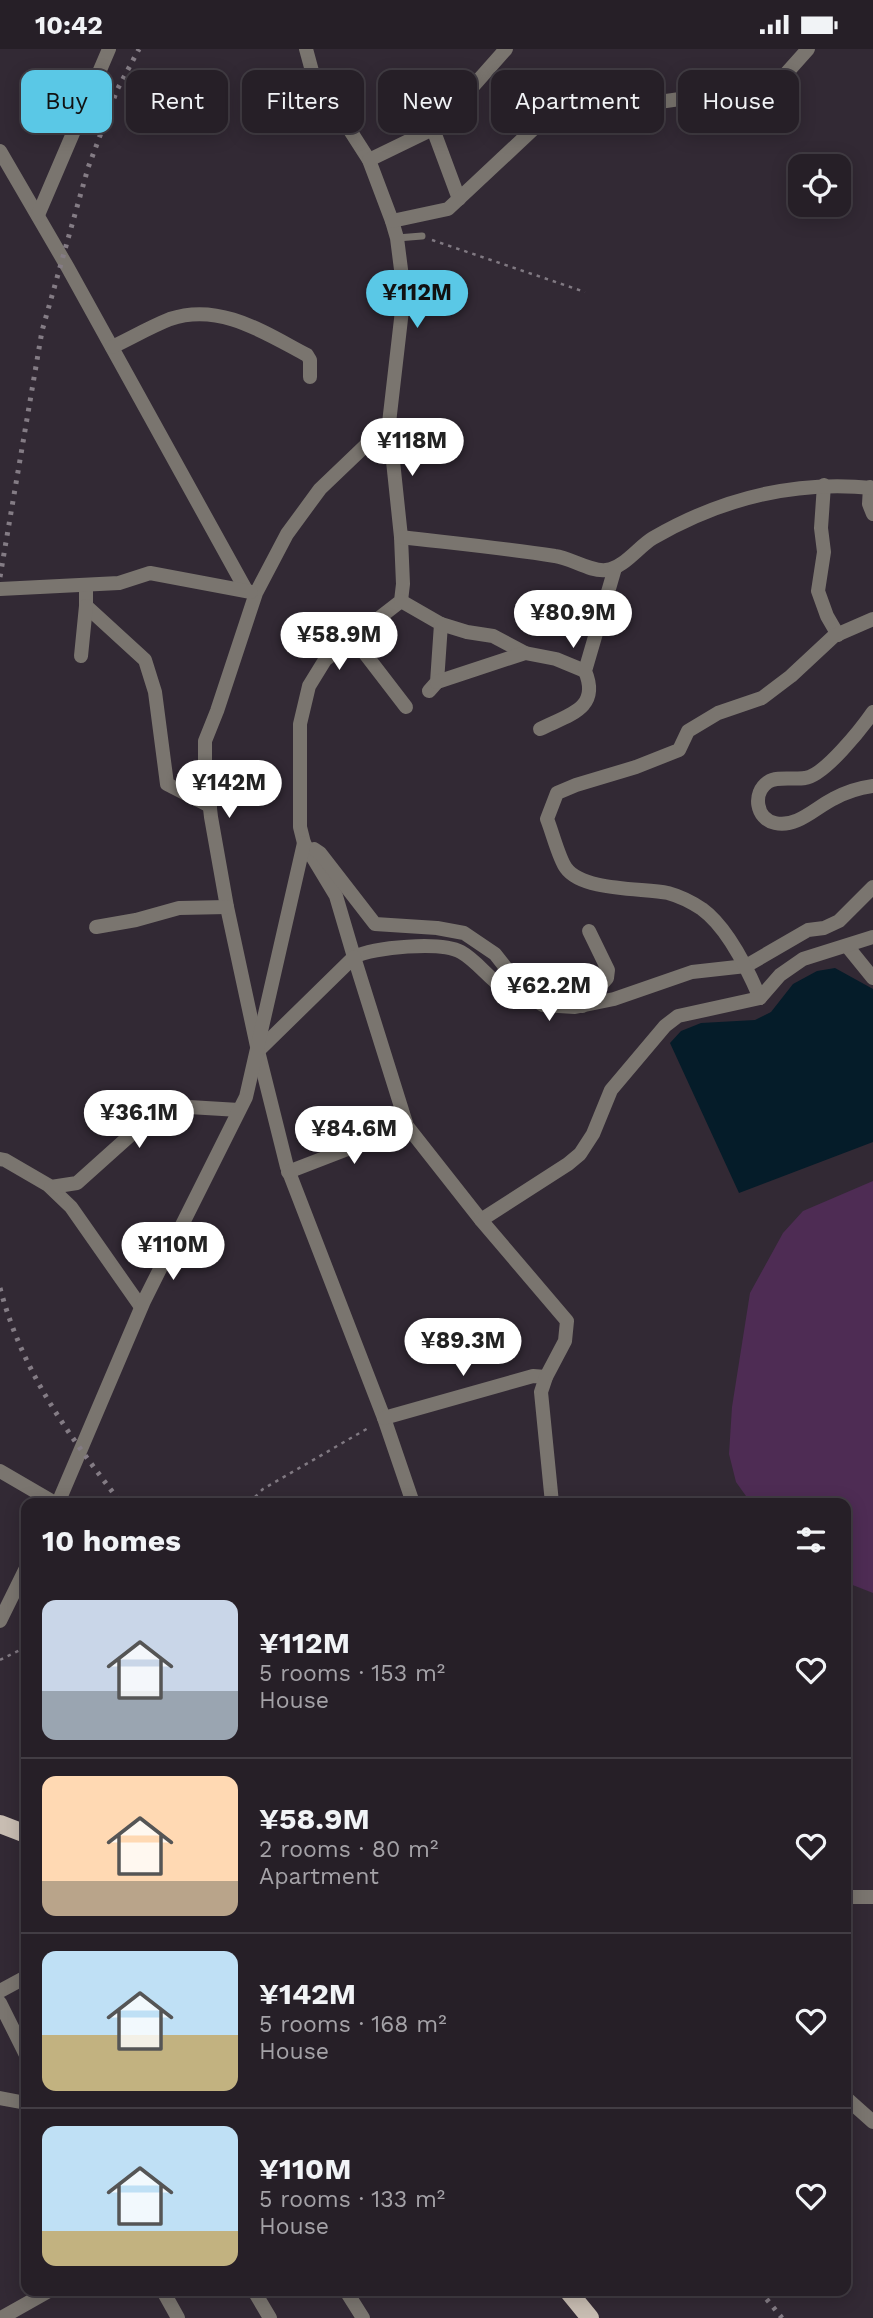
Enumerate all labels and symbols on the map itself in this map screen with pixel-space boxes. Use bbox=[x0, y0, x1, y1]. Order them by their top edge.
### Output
pin: ¥112M bbox=[368, 271, 466, 330]
pin: ¥118M bbox=[363, 419, 461, 478]
pin: ¥80.9M bbox=[516, 591, 630, 650]
pin: ¥58.9M bbox=[282, 613, 396, 672]
pin: ¥142M bbox=[180, 761, 278, 820]
pin: ¥62.2M bbox=[492, 963, 606, 1023]
pin: ¥36.1M bbox=[82, 1091, 196, 1150]
pin: ¥84.6M bbox=[297, 1107, 411, 1166]
pin: ¥110M bbox=[124, 1223, 222, 1282]
pin: ¥89.3M bbox=[406, 1319, 520, 1378]

